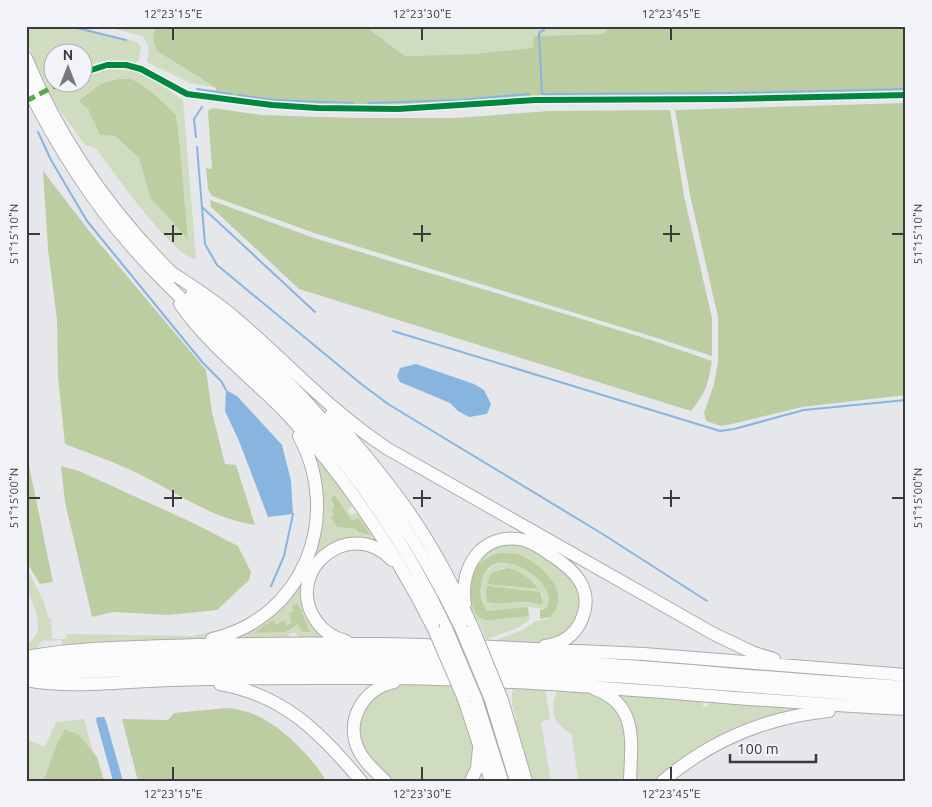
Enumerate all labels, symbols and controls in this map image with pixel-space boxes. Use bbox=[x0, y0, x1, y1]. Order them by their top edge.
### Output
text: 12°23'15"E bbox=[144, 7, 203, 20]
text: 12°23'30"E bbox=[393, 7, 452, 20]
text: 12°23'45"E bbox=[642, 7, 701, 20]
north arrow bbox=[42, 42, 92, 92]
text: N bbox=[63, 47, 73, 63]
text: 51°15'10"N bbox=[7, 204, 20, 264]
text: 51°15'10"N bbox=[911, 204, 924, 264]
text: 51°15'00"N bbox=[7, 468, 20, 528]
text: 51°15'00"N bbox=[911, 468, 924, 528]
scale bar bbox=[730, 732, 816, 764]
text: 100 m bbox=[737, 740, 779, 757]
text: 12°23'15"E bbox=[144, 787, 203, 800]
text: 12°23'30"E bbox=[393, 787, 452, 800]
text: 12°23'45"E bbox=[642, 787, 701, 800]

